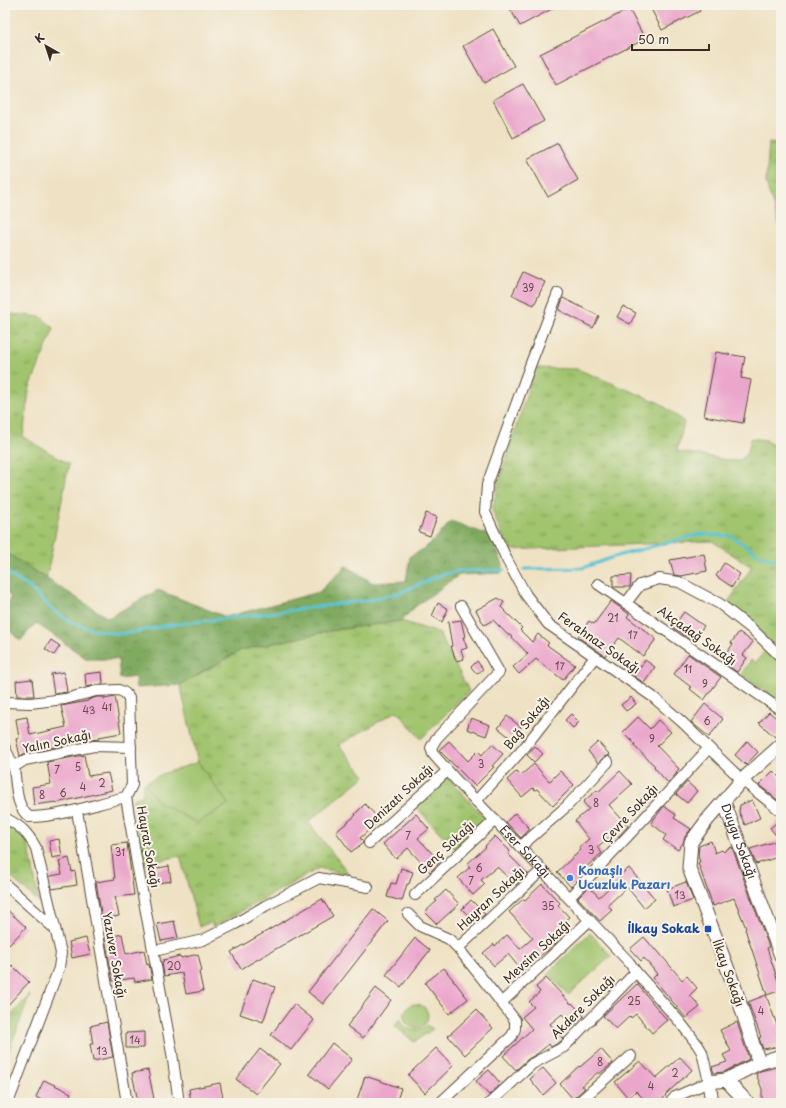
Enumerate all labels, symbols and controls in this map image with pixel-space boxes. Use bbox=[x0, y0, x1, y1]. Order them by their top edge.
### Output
north arrow bbox=[26, 26, 66, 66]
scale bar bbox=[632, 26, 709, 52]
text: K bbox=[31, 29, 48, 47]
text: 50 m bbox=[638, 30, 669, 48]
house number: 39 bbox=[522, 280, 534, 295]
street label: Akçadağ Sokağı bbox=[654, 601, 741, 669]
street label: Ferahnaz Sokağı bbox=[555, 607, 644, 677]
house number: 21 bbox=[607, 610, 619, 625]
house number: 17 bbox=[628, 627, 639, 642]
house number: 17 bbox=[555, 658, 566, 673]
house number: 11 bbox=[684, 661, 692, 676]
house number: 9 bbox=[702, 676, 708, 691]
street label: Bağ Sokağı bbox=[499, 692, 553, 753]
house number: 41 bbox=[102, 699, 112, 714]
house number: 43 bbox=[83, 702, 96, 717]
house number: 6 bbox=[703, 713, 711, 728]
street label: Yalın Sokağı bbox=[21, 725, 93, 757]
house number: 9 bbox=[649, 731, 655, 746]
house number: 3 bbox=[478, 756, 484, 771]
house number: 5 bbox=[75, 759, 81, 774]
street label: Denizatı Sokağı bbox=[360, 759, 437, 833]
house number: 7 bbox=[54, 762, 60, 777]
house number: 2 bbox=[98, 775, 106, 790]
house number: 4 bbox=[80, 779, 87, 794]
street label: Çevre Sokağı bbox=[597, 780, 662, 847]
house number: 6 bbox=[59, 785, 67, 800]
house number: 8 bbox=[39, 787, 45, 802]
house number: 8 bbox=[593, 795, 599, 810]
street label: Duygu Sokağı bbox=[717, 801, 762, 881]
street label: Hayrat Sokağı bbox=[133, 804, 165, 889]
street label: Genç Sokağı bbox=[413, 816, 478, 878]
street label: Eser Sokağı bbox=[496, 821, 555, 882]
house number: 7 bbox=[405, 828, 411, 843]
house number: 3 bbox=[588, 842, 594, 857]
house number: 31 bbox=[115, 844, 125, 859]
house number: 6 bbox=[475, 860, 483, 875]
place label: Konaşlı Ucuzluk Pazarı bbox=[578, 861, 670, 893]
street label: Hayran Sokağı bbox=[453, 862, 528, 934]
house number: 7 bbox=[468, 873, 474, 888]
marker: Konaşlı Ucuzluk Pazarı bbox=[565, 873, 575, 883]
house number: 13 bbox=[674, 887, 686, 902]
house number: 35 bbox=[542, 898, 554, 913]
street label: Yazuver Sokağı bbox=[99, 910, 131, 999]
street label: Mevsim Sokağı bbox=[499, 915, 574, 987]
place label: İlkay Sokak bbox=[628, 919, 700, 937]
marker: İlkay Sokak bbox=[703, 924, 713, 934]
street label: İlkay Sokağı bbox=[708, 936, 749, 1009]
house number: 20 bbox=[167, 958, 181, 973]
street label: Akdere Sokağı bbox=[546, 970, 618, 1042]
house number: 25 bbox=[627, 993, 641, 1008]
house number: 4 bbox=[758, 1003, 765, 1018]
house number: 14 bbox=[129, 1032, 141, 1047]
house number: 13 bbox=[96, 1043, 108, 1058]
house number: 8 bbox=[597, 1054, 603, 1069]
house number: 2 bbox=[671, 1065, 679, 1080]
house number: 4 bbox=[648, 1078, 655, 1093]

